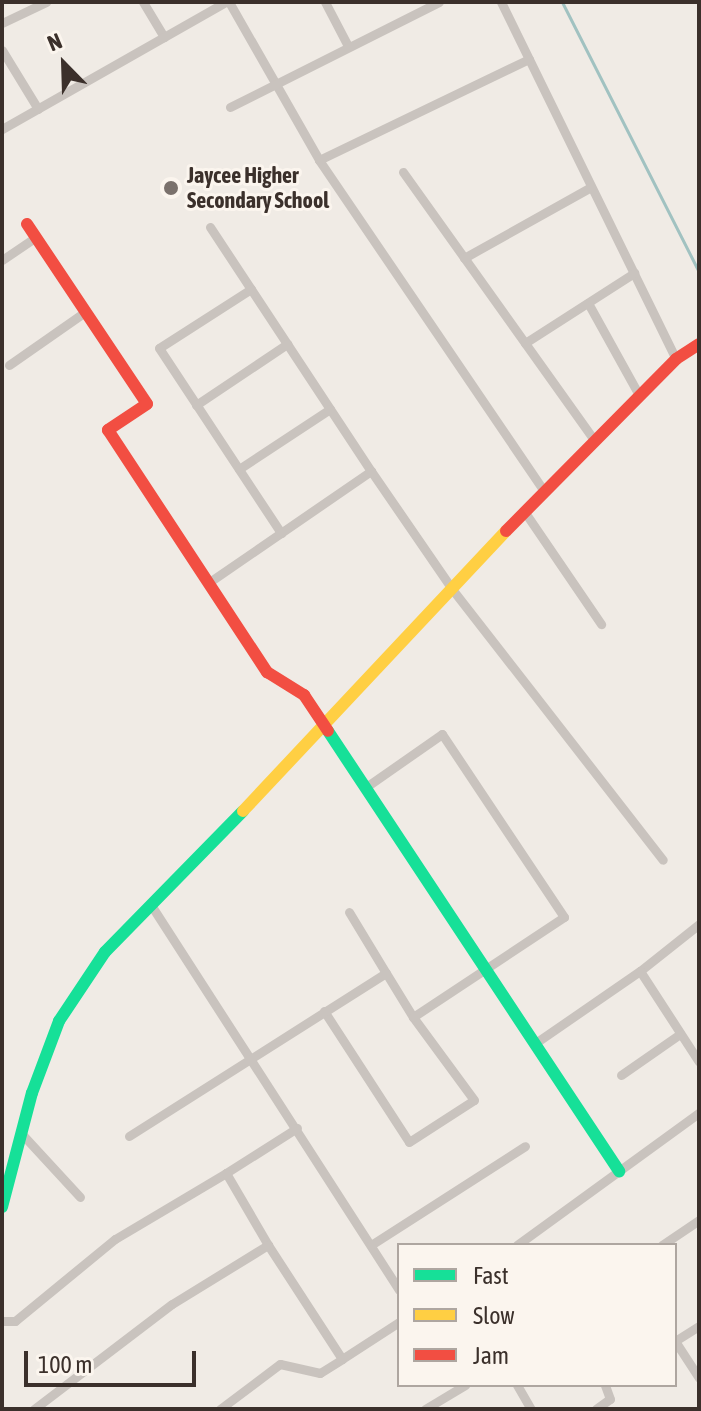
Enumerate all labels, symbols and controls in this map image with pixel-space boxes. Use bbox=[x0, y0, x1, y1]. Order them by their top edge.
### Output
north arrow bbox=[24, 24, 104, 104]
text: N bbox=[44, 27, 66, 56]
place label: Jaycee Higher Secondary School bbox=[187, 162, 329, 214]
marker: Jaycee Higher Secondary School bbox=[162, 179, 180, 197]
legend bbox=[397, 1243, 677, 1387]
text: Fast bbox=[473, 1262, 509, 1289]
text: Slow bbox=[473, 1302, 515, 1329]
scale bar bbox=[28, 1335, 200, 1385]
text: Jam bbox=[473, 1342, 509, 1369]
text: 100 m bbox=[38, 1351, 92, 1378]

